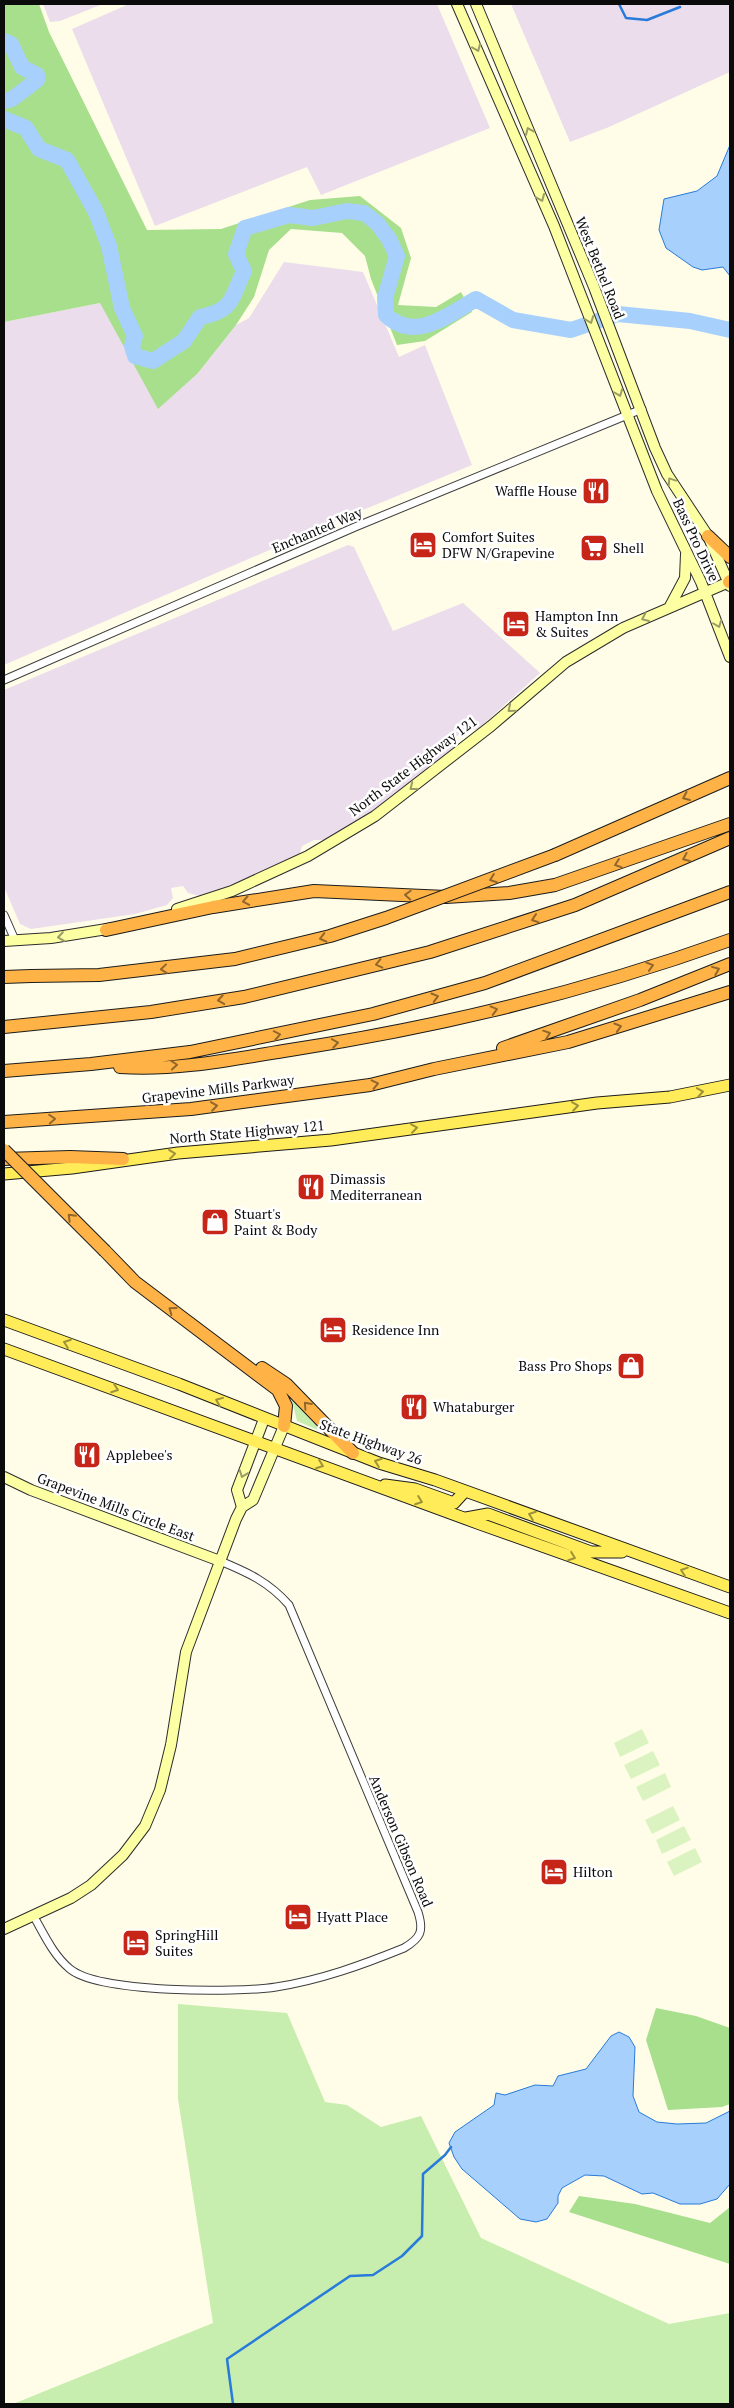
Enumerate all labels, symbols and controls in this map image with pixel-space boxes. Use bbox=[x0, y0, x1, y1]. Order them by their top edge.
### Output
one-way arrow bbox=[471, 44, 481, 52]
one-way arrow bbox=[525, 128, 535, 136]
one-way arrow bbox=[535, 193, 546, 202]
street label: West Bethel Road bbox=[571, 214, 630, 322]
one-way arrow bbox=[584, 315, 594, 324]
one-way arrow bbox=[612, 388, 623, 397]
restaurant icon: Waffle House bbox=[581, 476, 611, 506]
one-way arrow bbox=[668, 477, 678, 486]
place label: Waffle House bbox=[495, 481, 577, 500]
street label: Bass Pro Drive bbox=[669, 495, 724, 584]
street label: Enchanted Way bbox=[269, 502, 366, 557]
place label: Comfort Suites DFW N/Grapevine bbox=[442, 527, 555, 562]
hotel icon: Comfort Suites DFW N/Grapevine bbox=[408, 530, 438, 560]
supermarket icon: Shell bbox=[579, 533, 609, 563]
place label: Shell bbox=[613, 538, 644, 557]
place label: Hampton Inn & Suites bbox=[535, 606, 619, 641]
hotel icon: Hampton Inn & Suites bbox=[501, 609, 531, 639]
one-way arrow bbox=[641, 612, 650, 623]
one-way arrow bbox=[712, 620, 722, 628]
one-way arrow bbox=[508, 704, 517, 712]
street label: North State Highway 121 bbox=[345, 711, 481, 820]
one-way arrow bbox=[410, 781, 419, 790]
one-way arrow bbox=[682, 792, 690, 802]
one-way arrow bbox=[682, 852, 690, 862]
one-way arrow bbox=[615, 858, 623, 868]
one-way arrow bbox=[489, 873, 498, 883]
one-way arrow bbox=[403, 889, 411, 900]
one-way arrow bbox=[242, 896, 250, 906]
one-way arrow bbox=[531, 913, 540, 923]
one-way arrow bbox=[56, 931, 64, 942]
one-way arrow bbox=[320, 932, 328, 942]
one-way arrow bbox=[375, 958, 384, 969]
one-way arrow bbox=[646, 962, 654, 972]
one-way arrow bbox=[160, 963, 168, 974]
one-way arrow bbox=[711, 966, 720, 976]
one-way arrow bbox=[430, 992, 438, 1002]
one-way arrow bbox=[216, 995, 225, 1005]
one-way arrow bbox=[490, 1005, 498, 1016]
one-way arrow bbox=[613, 1022, 621, 1032]
one-way arrow bbox=[543, 1030, 551, 1040]
one-way arrow bbox=[273, 1031, 281, 1041]
one-way arrow bbox=[331, 1039, 339, 1049]
one-way arrow bbox=[170, 1060, 178, 1071]
street label: Grapevine Mills Parkway bbox=[141, 1070, 296, 1107]
one-way arrow bbox=[371, 1079, 380, 1090]
one-way arrow bbox=[696, 1087, 704, 1097]
one-way arrow bbox=[211, 1101, 219, 1112]
one-way arrow bbox=[571, 1101, 579, 1112]
one-way arrow bbox=[49, 1114, 57, 1125]
street label: North State Highway 121 bbox=[169, 1115, 325, 1148]
one-way arrow bbox=[410, 1123, 418, 1134]
one-way arrow bbox=[168, 1149, 176, 1160]
place label: Dimassis Mediterranean bbox=[330, 1169, 423, 1204]
restaurant icon: Dimassis Mediterranean bbox=[296, 1172, 326, 1202]
place label: Stuart's Paint & Body bbox=[234, 1204, 318, 1239]
shop icon: Stuart's Paint & Body bbox=[200, 1207, 230, 1237]
one-way arrow bbox=[68, 1213, 77, 1222]
one-way arrow bbox=[168, 1307, 178, 1316]
hotel icon: Residence Inn bbox=[318, 1315, 348, 1345]
place label: Residence Inn bbox=[352, 1320, 440, 1339]
one-way arrow bbox=[63, 1339, 71, 1349]
shop icon: Bass Pro Shops bbox=[616, 1351, 646, 1381]
place label: Bass Pro Shops bbox=[518, 1356, 612, 1375]
one-way arrow bbox=[111, 1383, 119, 1393]
restaurant icon: Whataburger bbox=[399, 1392, 429, 1422]
one-way arrow bbox=[215, 1396, 223, 1406]
place label: Whataburger bbox=[433, 1397, 515, 1416]
one-way arrow bbox=[304, 1402, 313, 1411]
street label: State Highway 26 bbox=[317, 1414, 426, 1469]
restaurant icon: Applebee's bbox=[72, 1440, 102, 1470]
place label: Applebee's bbox=[106, 1445, 173, 1464]
one-way arrow bbox=[374, 1458, 383, 1468]
one-way arrow bbox=[315, 1459, 324, 1469]
street label: Grapevine Mills Circle East bbox=[35, 1468, 198, 1546]
one-way arrow bbox=[239, 1469, 249, 1478]
one-way arrow bbox=[415, 1495, 423, 1505]
one-way arrow bbox=[528, 1511, 536, 1521]
one-way arrow bbox=[567, 1551, 576, 1561]
one-way arrow bbox=[680, 1567, 689, 1577]
street label: Anderson Gibson Road bbox=[365, 1772, 438, 1910]
hotel icon: Hilton bbox=[539, 1857, 569, 1887]
place label: Hilton bbox=[573, 1862, 614, 1881]
hotel icon: Hyatt Place bbox=[283, 1902, 313, 1932]
place label: Hyatt Place bbox=[317, 1907, 388, 1926]
place label: SpringHill Suites bbox=[155, 1925, 219, 1960]
hotel icon: SpringHill Suites bbox=[121, 1928, 151, 1958]

